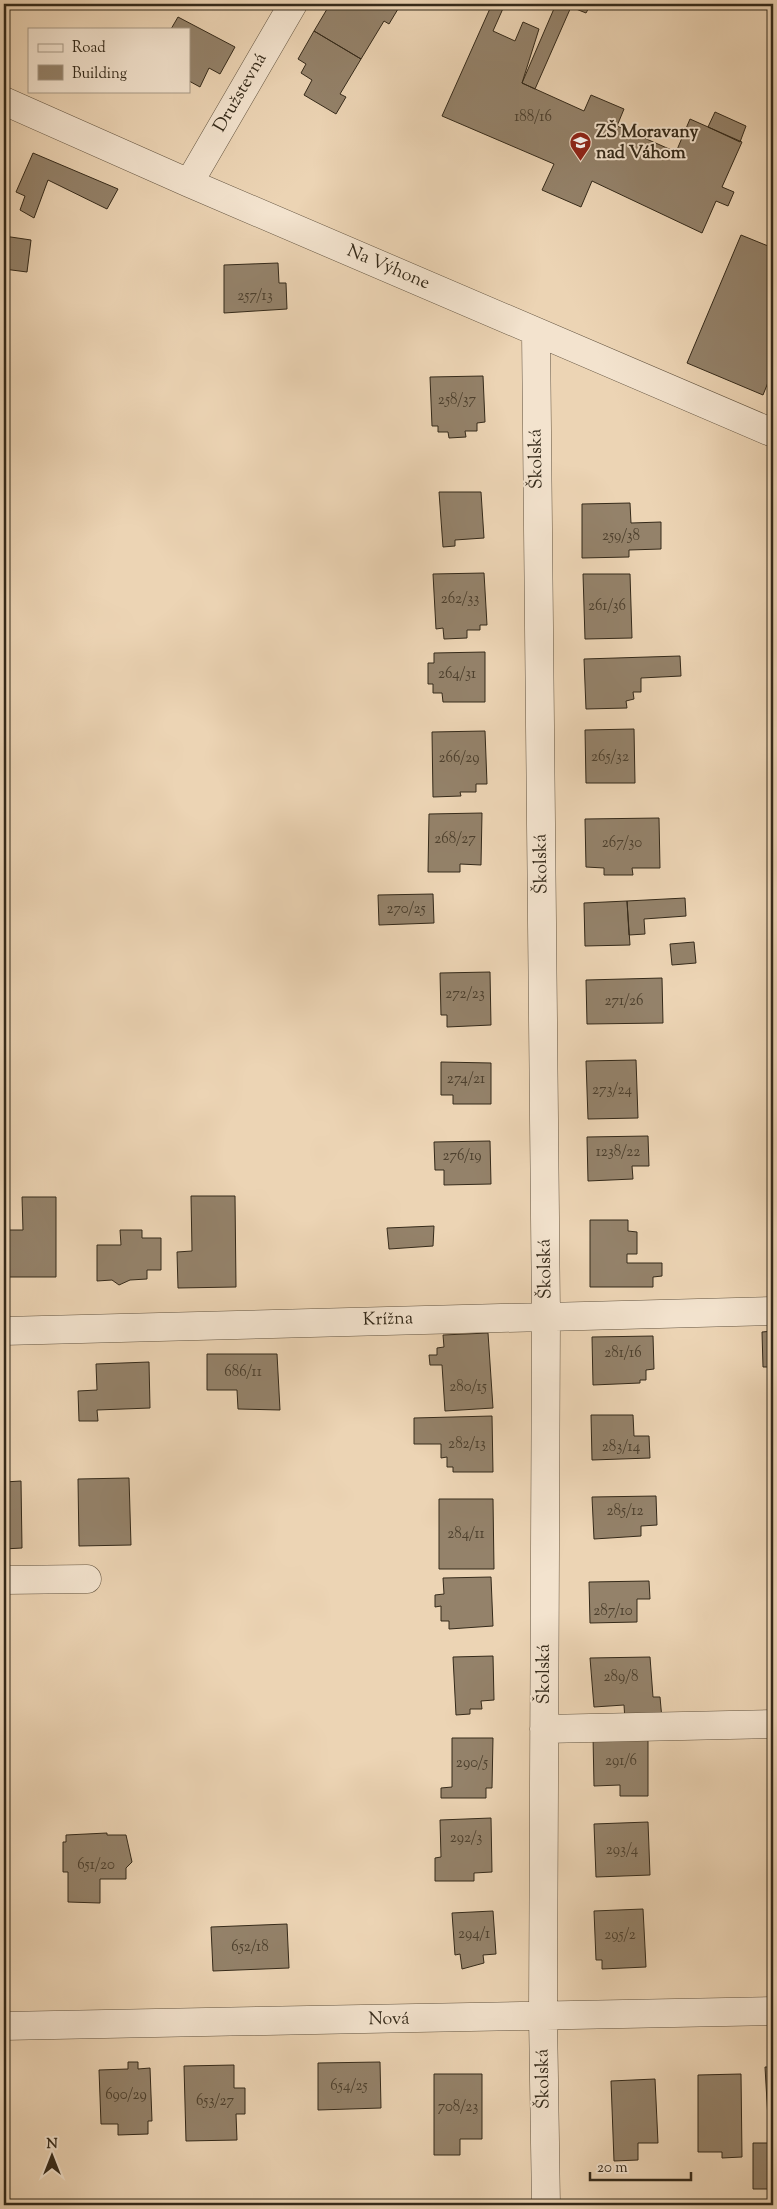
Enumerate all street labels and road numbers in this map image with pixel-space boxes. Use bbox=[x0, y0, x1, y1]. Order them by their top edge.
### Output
street label: Družstevná bbox=[208, 48, 274, 138]
street label: Na Výhone bbox=[342, 239, 434, 297]
street label: Školská bbox=[523, 429, 551, 489]
street label: Školská bbox=[528, 834, 556, 894]
street label: Školská bbox=[532, 1239, 560, 1299]
street label: Krížna bbox=[362, 1306, 414, 1334]
street label: Školská bbox=[532, 1644, 558, 1704]
street label: Nová bbox=[368, 2007, 410, 2033]
street label: Školská bbox=[530, 2049, 558, 2109]

